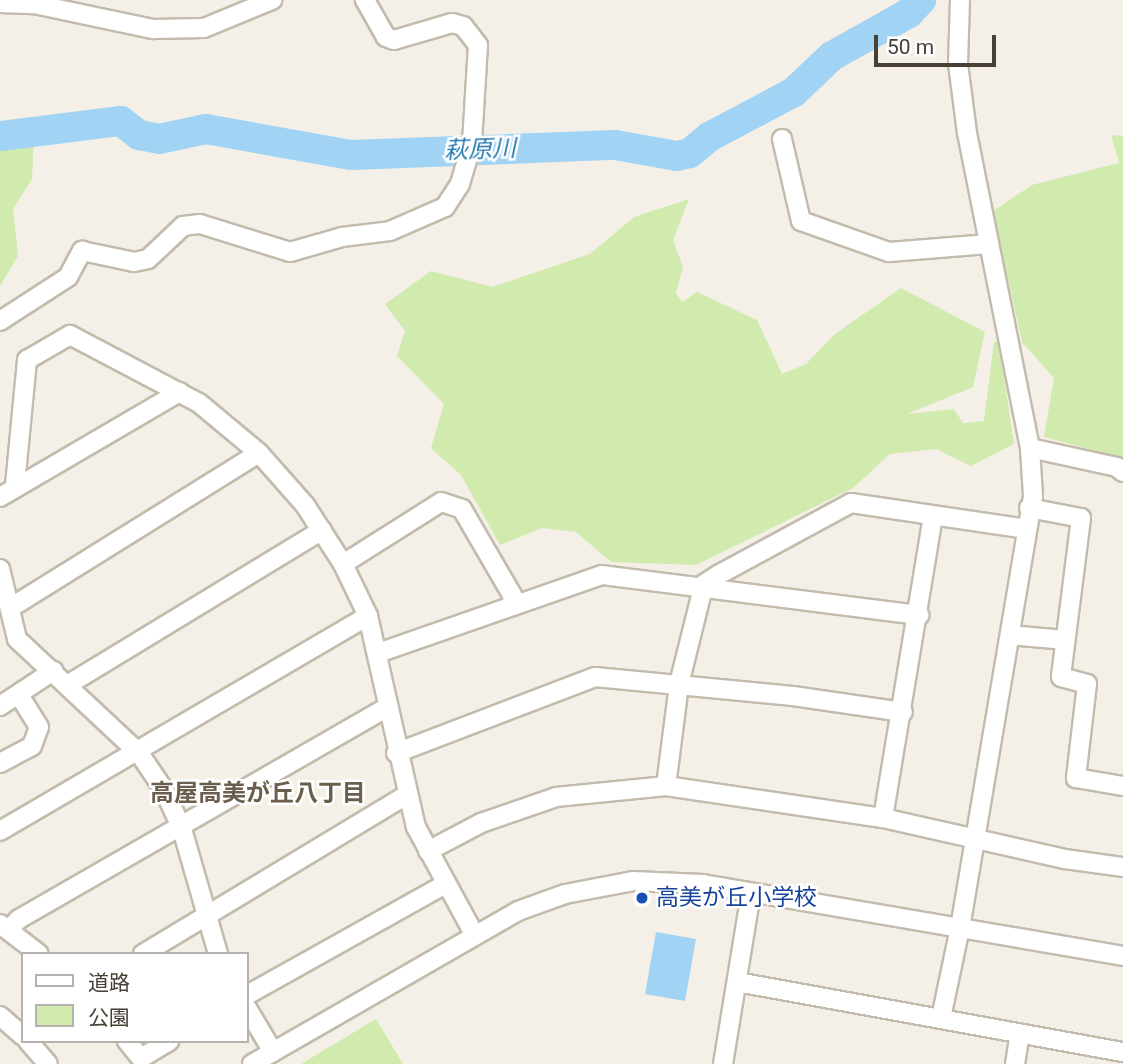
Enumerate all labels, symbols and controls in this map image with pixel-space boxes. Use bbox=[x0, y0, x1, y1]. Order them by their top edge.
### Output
scale bar bbox=[878, 21, 1000, 65]
text: 50 m bbox=[887, 35, 934, 59]
water label: 萩原川 bbox=[444, 134, 516, 166]
district label: 高屋高美が丘八丁目 bbox=[150, 780, 366, 808]
place label: 高美が丘小学校 bbox=[656, 884, 817, 912]
marker: 高美が丘小学校 bbox=[634, 890, 650, 906]
legend bbox=[21, 952, 248, 1043]
text: 道路 bbox=[88, 971, 130, 995]
text: 公園 bbox=[88, 1006, 130, 1030]

